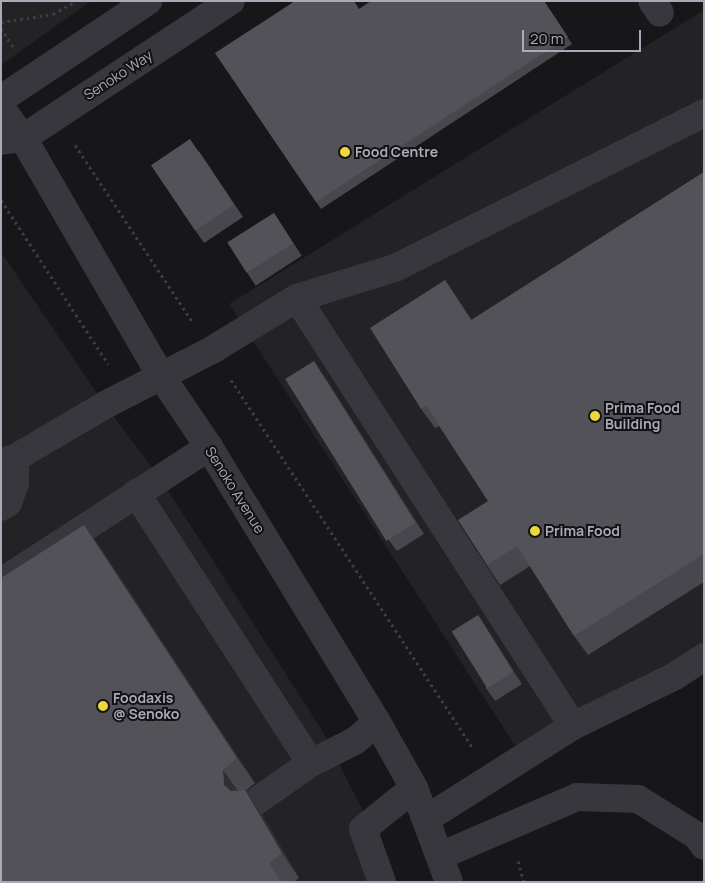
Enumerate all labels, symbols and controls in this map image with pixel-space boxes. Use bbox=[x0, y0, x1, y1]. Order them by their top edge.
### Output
scale bar bbox=[525, 20, 644, 52]
text: 20 m bbox=[530, 28, 563, 49]
street label: Senoko Way bbox=[81, 47, 155, 103]
place label: Food Centre bbox=[355, 144, 438, 160]
marker: Food Centre bbox=[339, 146, 351, 158]
place label: Prima Food Building bbox=[605, 400, 680, 432]
marker: Prima Food Building bbox=[589, 410, 601, 422]
street label: Senoko Avenue bbox=[202, 444, 268, 536]
place label: Prima Food bbox=[545, 523, 620, 539]
marker: Prima Food bbox=[529, 525, 541, 537]
place label: Foodaxis @ Senoko bbox=[113, 690, 179, 722]
marker: Foodaxis @ Senoko bbox=[97, 700, 109, 712]

